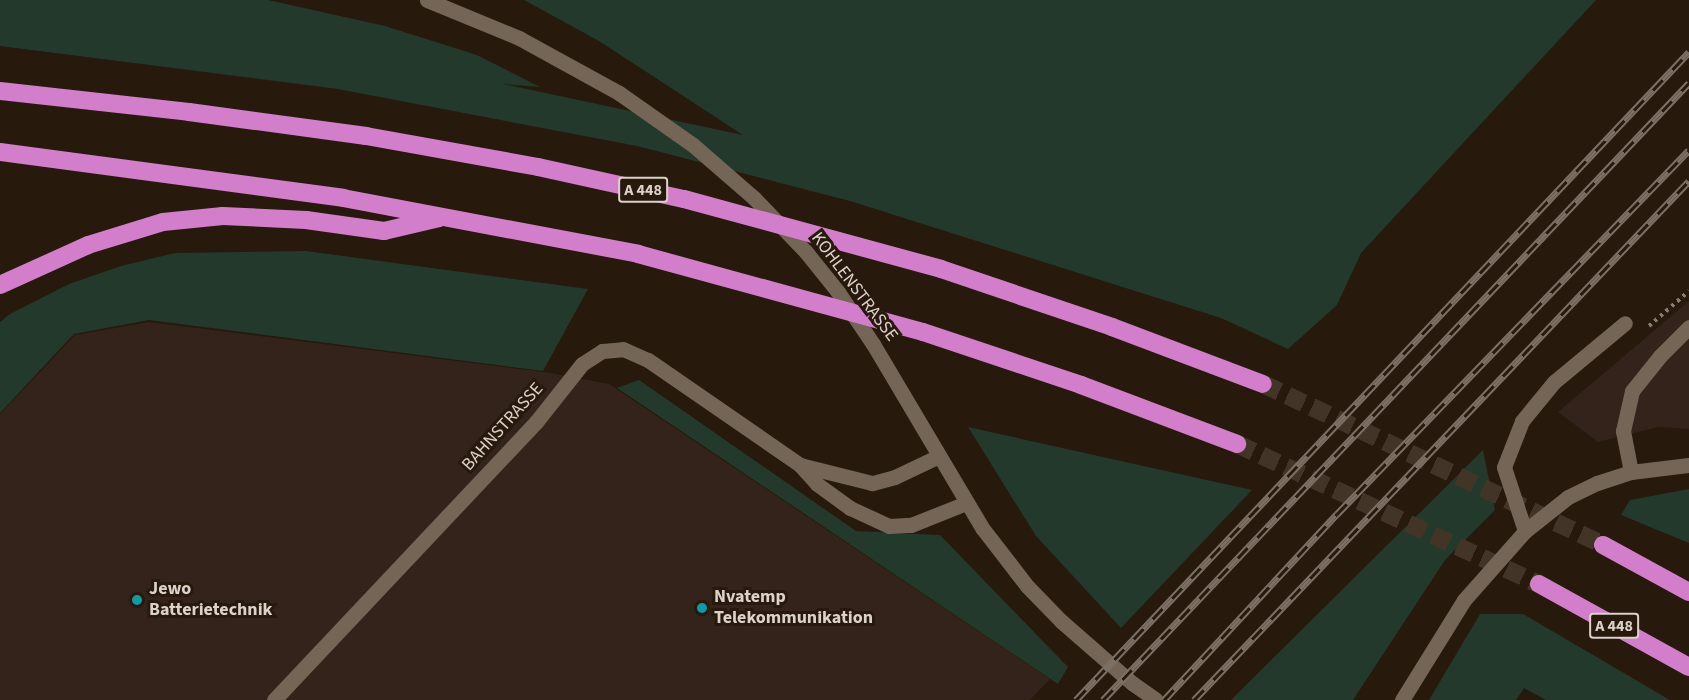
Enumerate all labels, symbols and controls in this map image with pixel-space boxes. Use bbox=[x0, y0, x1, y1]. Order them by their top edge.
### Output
road number: A 448 bbox=[618, 177, 668, 203]
street label: KOHLENSTRASSE bbox=[806, 228, 902, 346]
street label: BAHNSTRASSE bbox=[458, 379, 548, 475]
place label: Jewo Batterietechnik bbox=[149, 579, 272, 622]
place label: Nvatemp Telekommunikation bbox=[714, 587, 873, 630]
marker: Jewo Batterietechnik bbox=[130, 593, 144, 607]
marker: Nvatemp Telekommunikation bbox=[695, 601, 709, 615]
road number: A 448 bbox=[1588, 613, 1640, 639]

